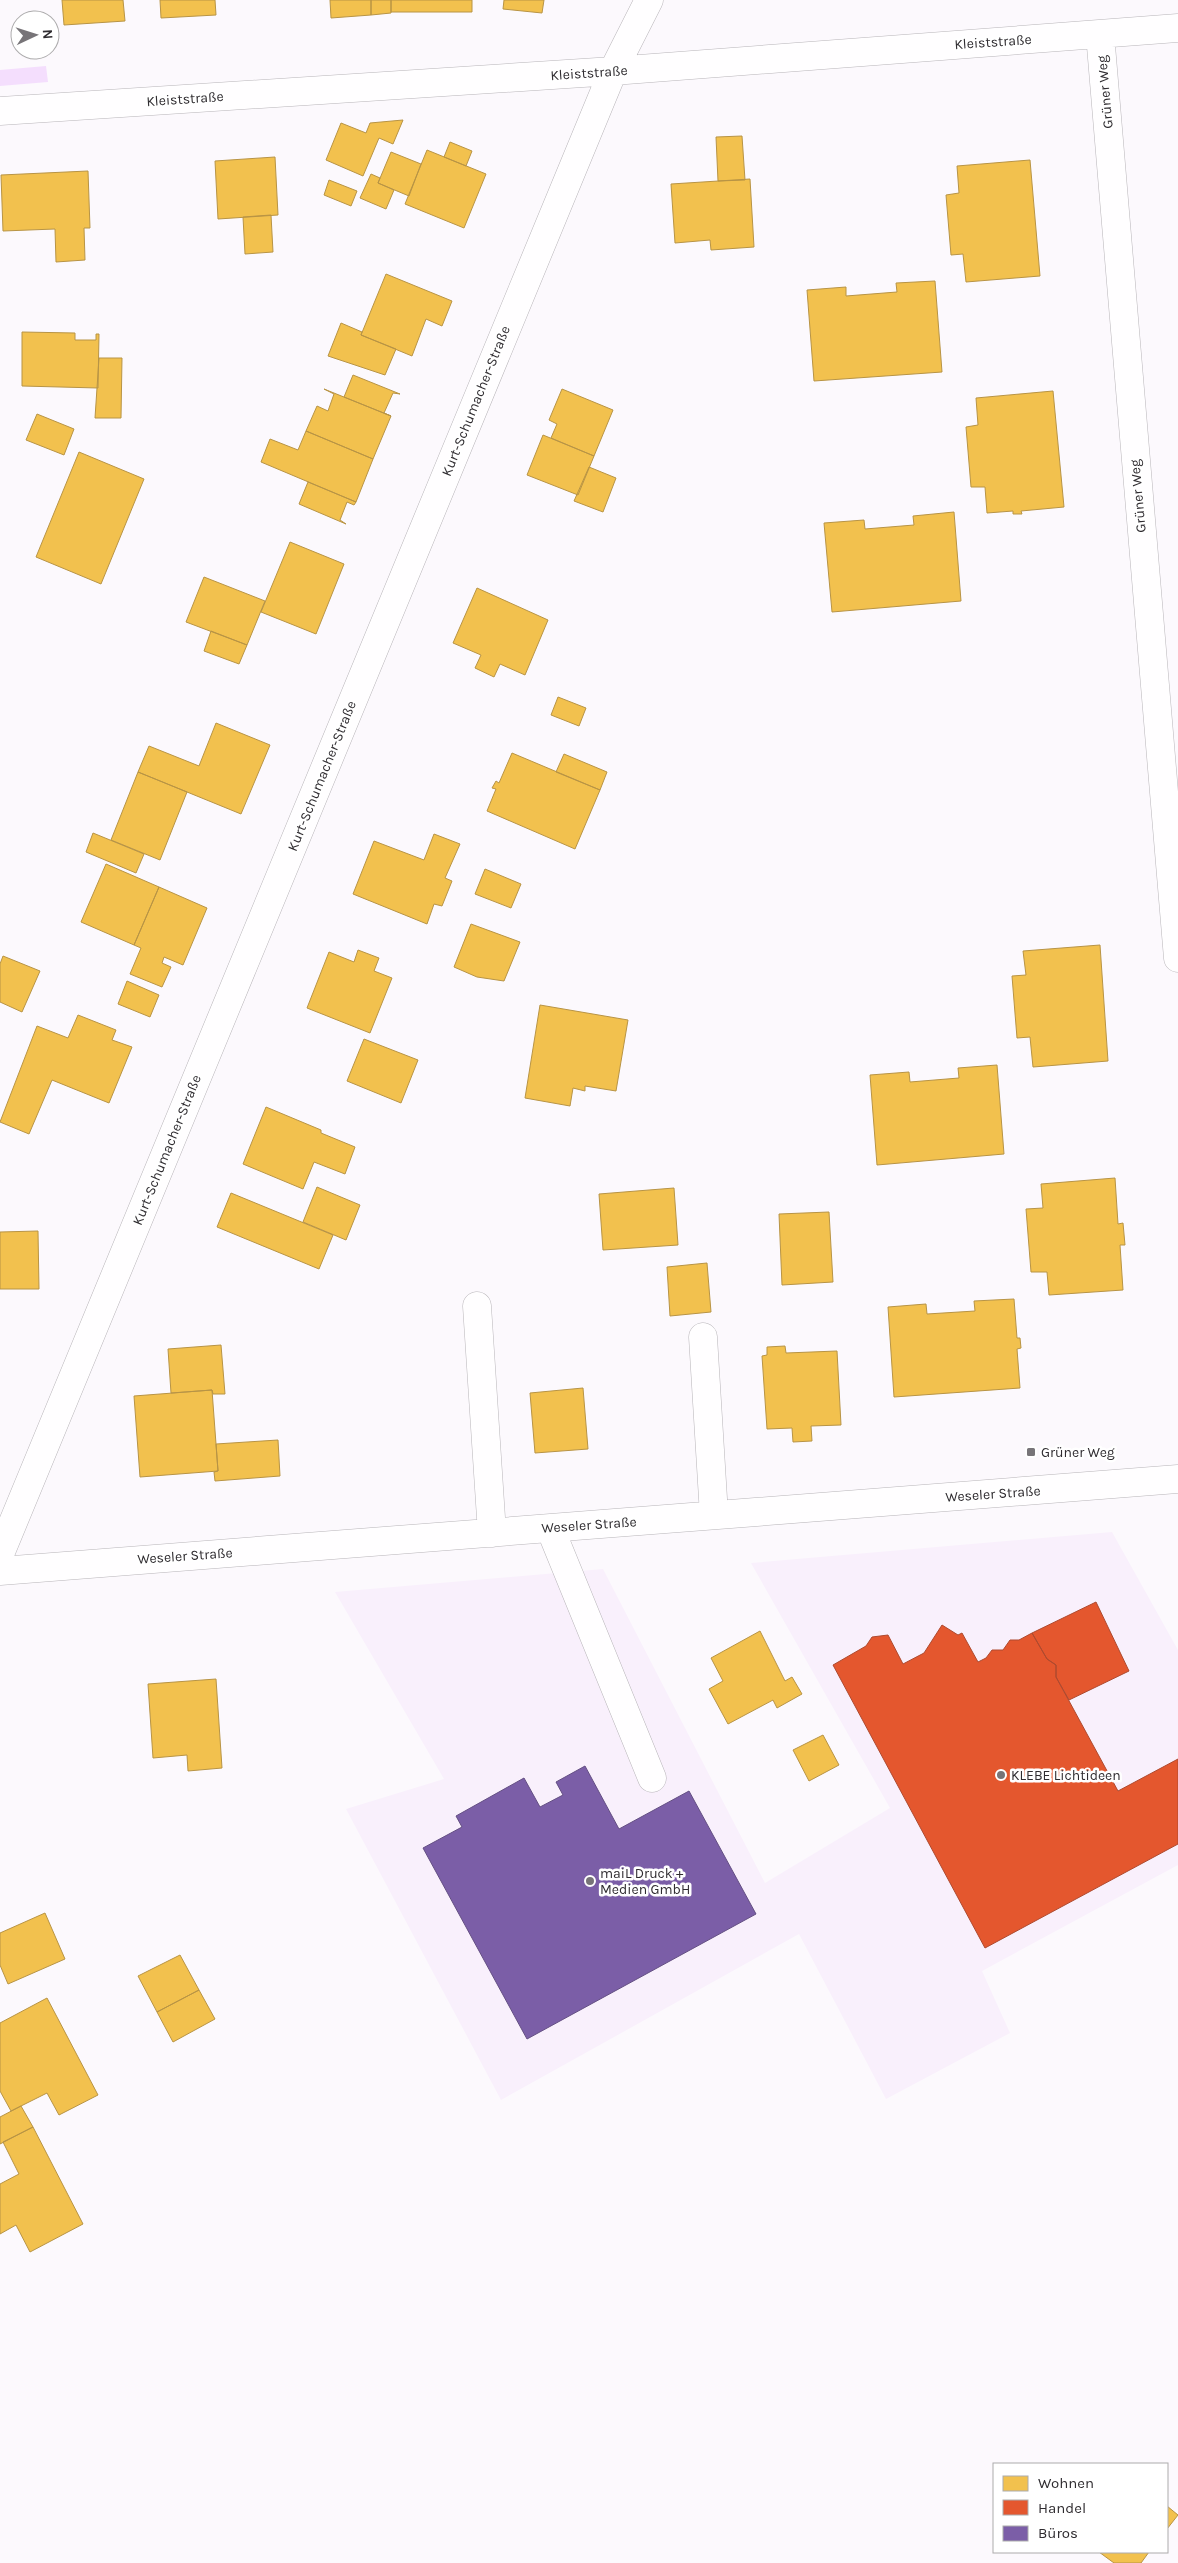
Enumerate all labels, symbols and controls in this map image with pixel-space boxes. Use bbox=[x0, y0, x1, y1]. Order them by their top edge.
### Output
north arrow bbox=[10, 10, 60, 60]
text: N bbox=[39, 29, 56, 40]
street label: Kleiststraße bbox=[954, 31, 1032, 53]
street label: Grüner Weg bbox=[1093, 54, 1117, 129]
street label: Kleiststraße bbox=[550, 62, 628, 84]
street label: Kleiststraße bbox=[146, 88, 224, 110]
street label: Kurt-Schumacher-Straße bbox=[438, 323, 514, 479]
street label: Grüner Weg bbox=[1126, 458, 1150, 533]
street label: Kurt-Schumacher-Straße bbox=[284, 698, 360, 854]
street label: Kurt-Schumacher-Straße bbox=[129, 1072, 205, 1228]
place label: Grüner Weg bbox=[1041, 1444, 1115, 1461]
marker: Grüner Weg bbox=[1025, 1446, 1037, 1458]
street label: Weseler Straße bbox=[945, 1482, 1041, 1506]
street label: Weseler Straße bbox=[541, 1513, 637, 1537]
street label: Weseler Straße bbox=[137, 1544, 233, 1568]
place label: KLEBE Lichtideen bbox=[1011, 1767, 1121, 1784]
marker: KLEBE Lichtideen bbox=[995, 1769, 1007, 1781]
place label: maiL Druck + Medien GmbH bbox=[600, 1865, 690, 1898]
marker: maiL Druck + Medien GmbH bbox=[584, 1875, 596, 1887]
legend bbox=[993, 2463, 1168, 2553]
text: Wohnen bbox=[1038, 2474, 1094, 2492]
text: Handel bbox=[1038, 2499, 1086, 2517]
text: Büros bbox=[1038, 2524, 1078, 2542]

